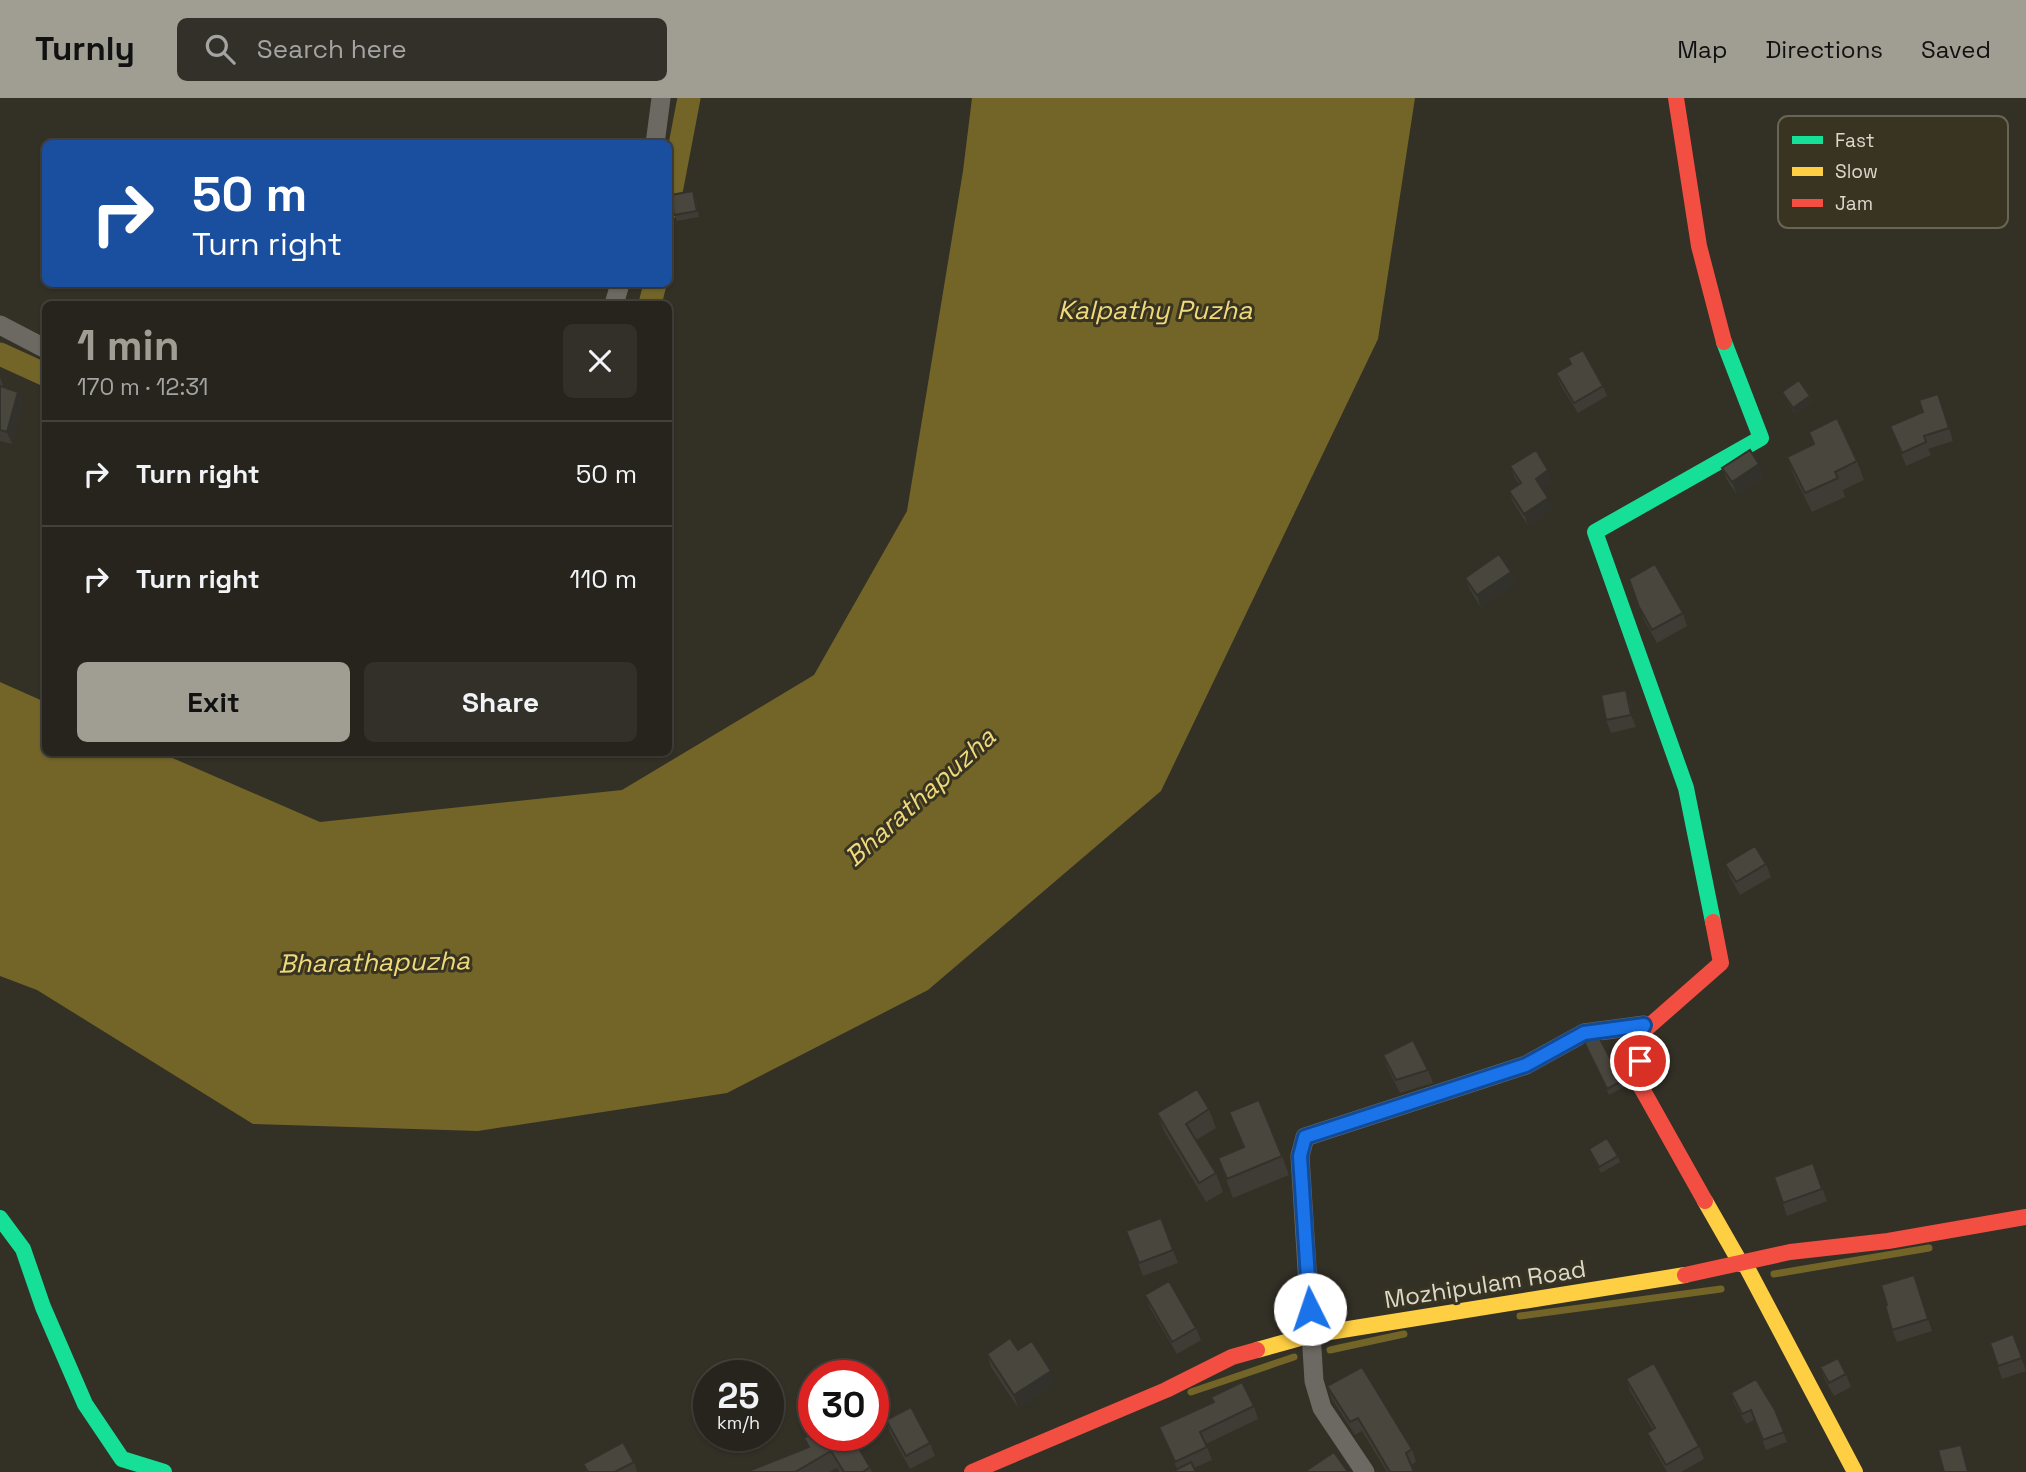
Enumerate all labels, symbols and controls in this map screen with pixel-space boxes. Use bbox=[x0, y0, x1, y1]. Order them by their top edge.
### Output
search box bbox=[177, 18, 667, 81]
text: Turnly bbox=[35, 28, 135, 70]
icon: search bbox=[201, 30, 239, 68]
text: Search here bbox=[257, 32, 407, 66]
text: Map bbox=[1677, 34, 1727, 65]
text: Directions bbox=[1765, 34, 1883, 65]
text: Saved bbox=[1921, 34, 1991, 65]
legend bbox=[1778, 116, 2008, 228]
text: Fast bbox=[1835, 128, 1875, 153]
text: Slow bbox=[1835, 159, 1878, 184]
text: 50 m bbox=[192, 163, 307, 225]
icon: right bbox=[77, 168, 168, 259]
text: Jam bbox=[1835, 191, 1873, 216]
text: Turn right bbox=[192, 224, 342, 264]
water label: Kalpathy Puzha bbox=[1058, 293, 1253, 327]
text: 1 min bbox=[77, 319, 180, 372]
button: close bbox=[563, 324, 637, 398]
text: 170 m · 12:31 bbox=[77, 372, 208, 402]
icon: right bbox=[77, 455, 115, 493]
text: Turn right bbox=[136, 457, 260, 491]
text: 50 m bbox=[576, 457, 637, 491]
icon: right bbox=[77, 560, 115, 598]
text: Turn right bbox=[136, 562, 260, 596]
text: 110 m bbox=[570, 562, 637, 596]
button: Exit bbox=[77, 662, 350, 742]
button: Share bbox=[364, 662, 637, 742]
water label: Bharathapuzha bbox=[837, 720, 1003, 874]
water label: Bharathapuzha bbox=[278, 943, 471, 981]
pin bbox=[1610, 1031, 1670, 1091]
icon: arrive bbox=[1621, 1042, 1659, 1080]
street label: Mozhipulam Road bbox=[1382, 1253, 1588, 1315]
position arrow bbox=[1273, 1272, 1347, 1346]
speed limit sign: 30 bbox=[798, 1360, 889, 1451]
text: 25 bbox=[718, 1374, 759, 1418]
text: km/h bbox=[717, 1411, 760, 1434]

